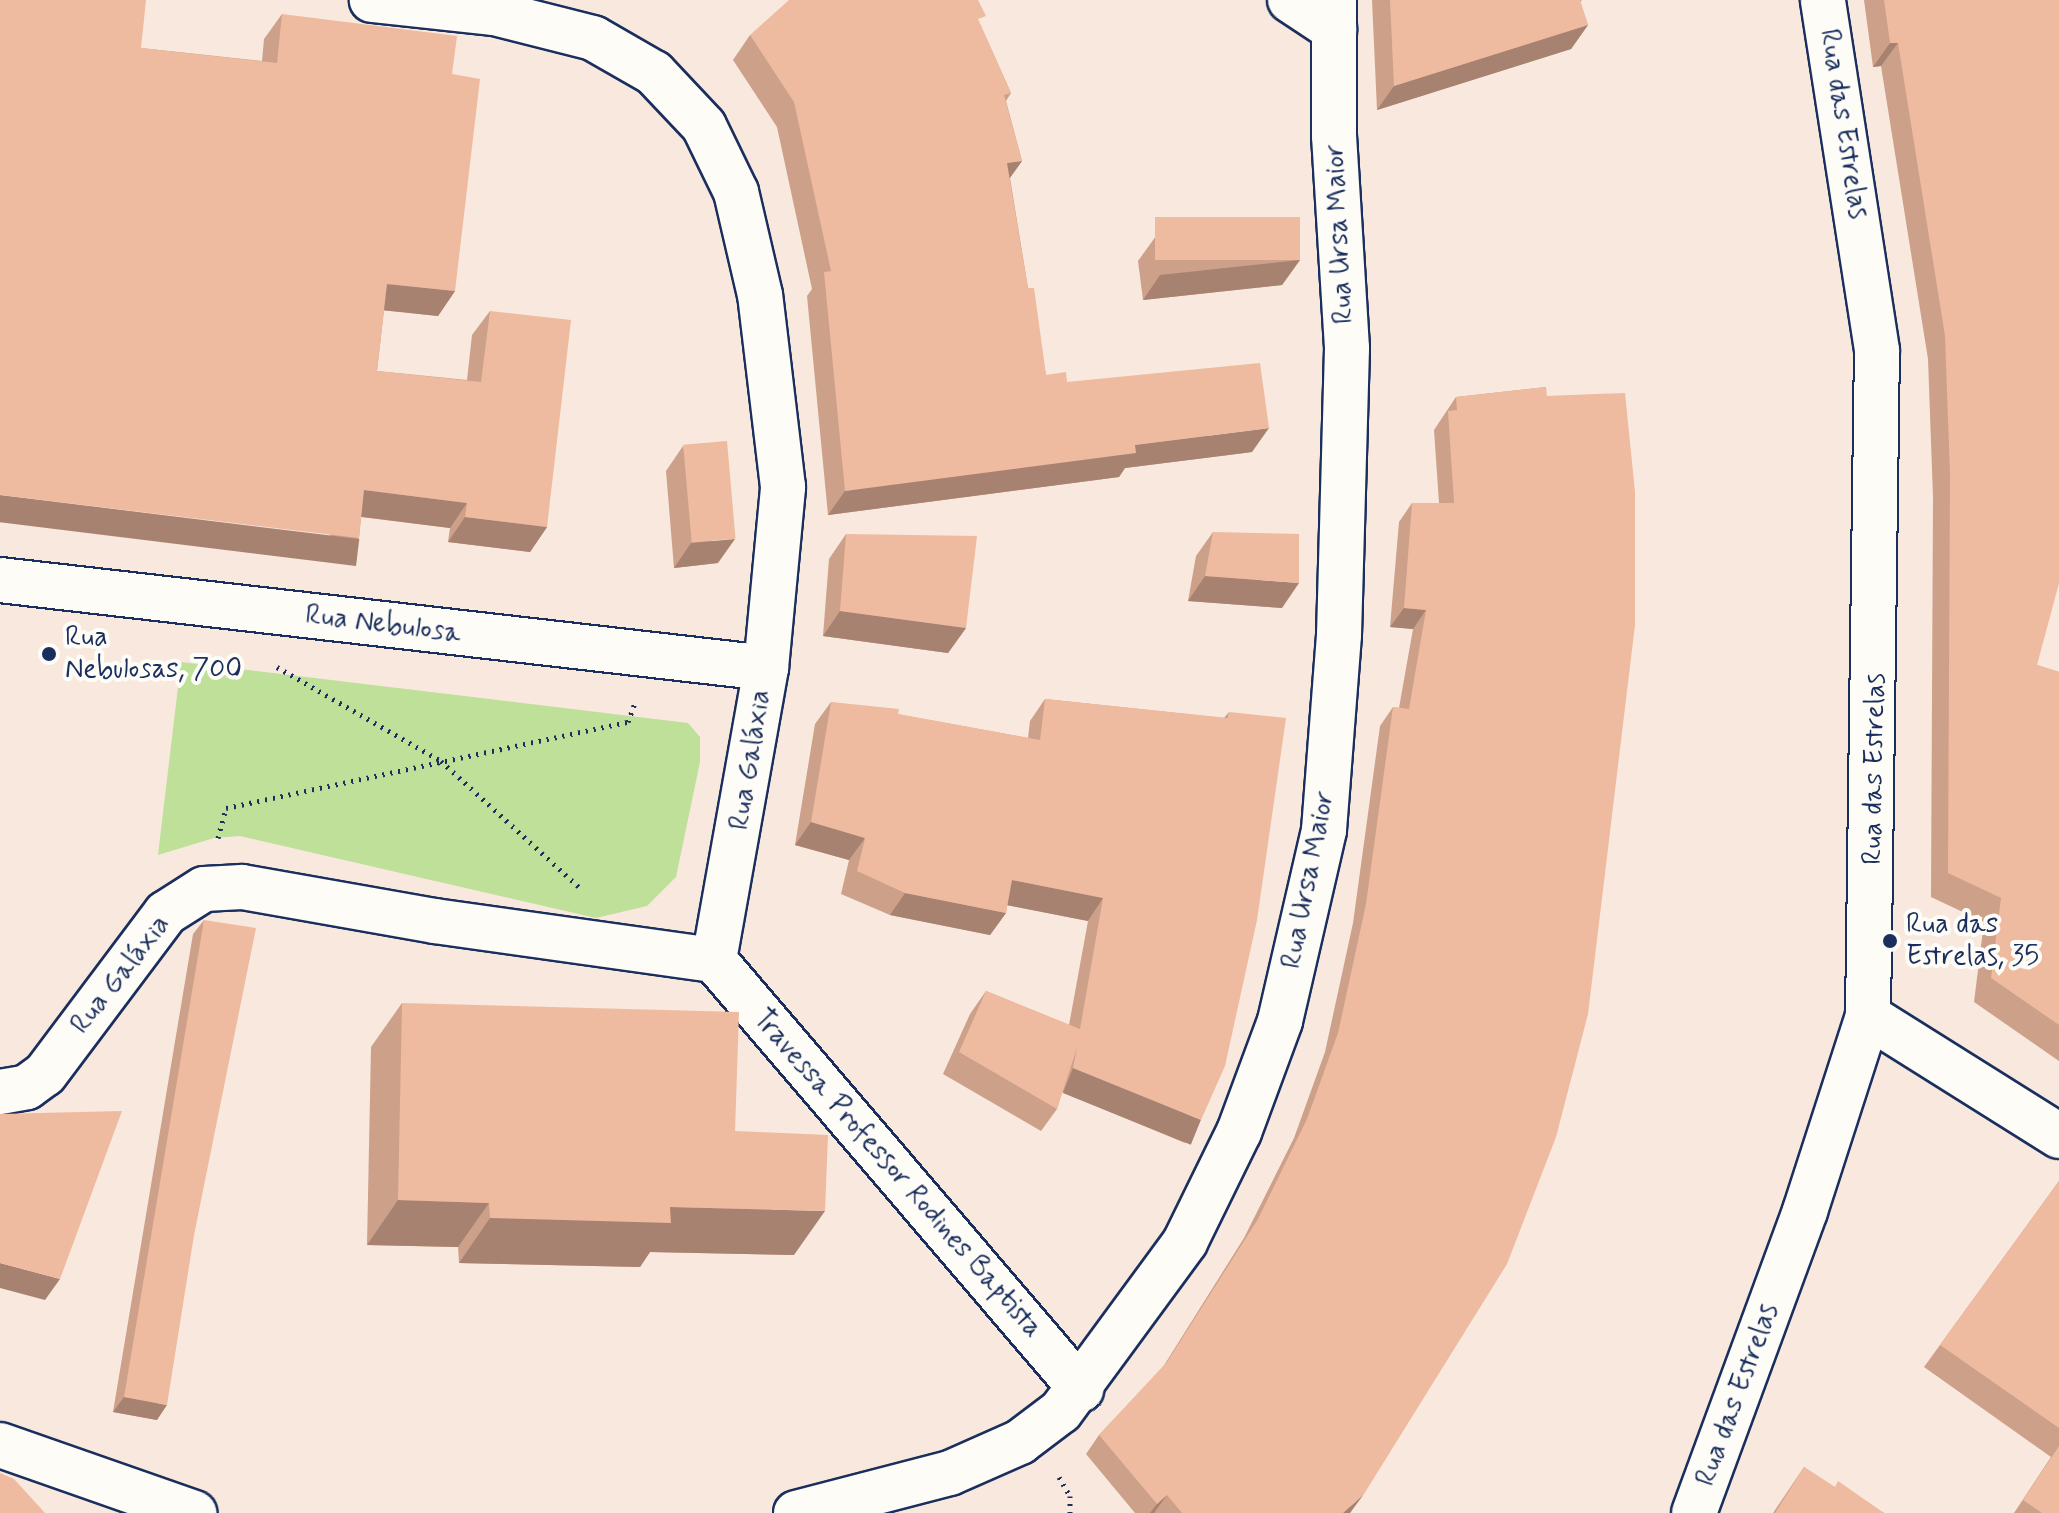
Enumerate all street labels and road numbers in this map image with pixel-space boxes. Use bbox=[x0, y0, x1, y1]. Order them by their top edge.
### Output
street label: Rua das Estrelas bbox=[1812, 28, 1874, 220]
street label: Rua Ursa Maior bbox=[1318, 142, 1362, 326]
street label: Rua Nebulosa bbox=[306, 599, 460, 651]
street label: Rua das Estrelas bbox=[1857, 674, 1893, 864]
street label: Rua Galáxia bbox=[724, 689, 778, 831]
street label: Rua Ursa Maior bbox=[1275, 787, 1343, 973]
street label: Rua Galáxia bbox=[65, 910, 177, 1040]
street label: Travessa Professor Rodines Baptista bbox=[743, 1001, 1051, 1347]
street label: Rua das Estrelas bbox=[1690, 1301, 1786, 1489]

